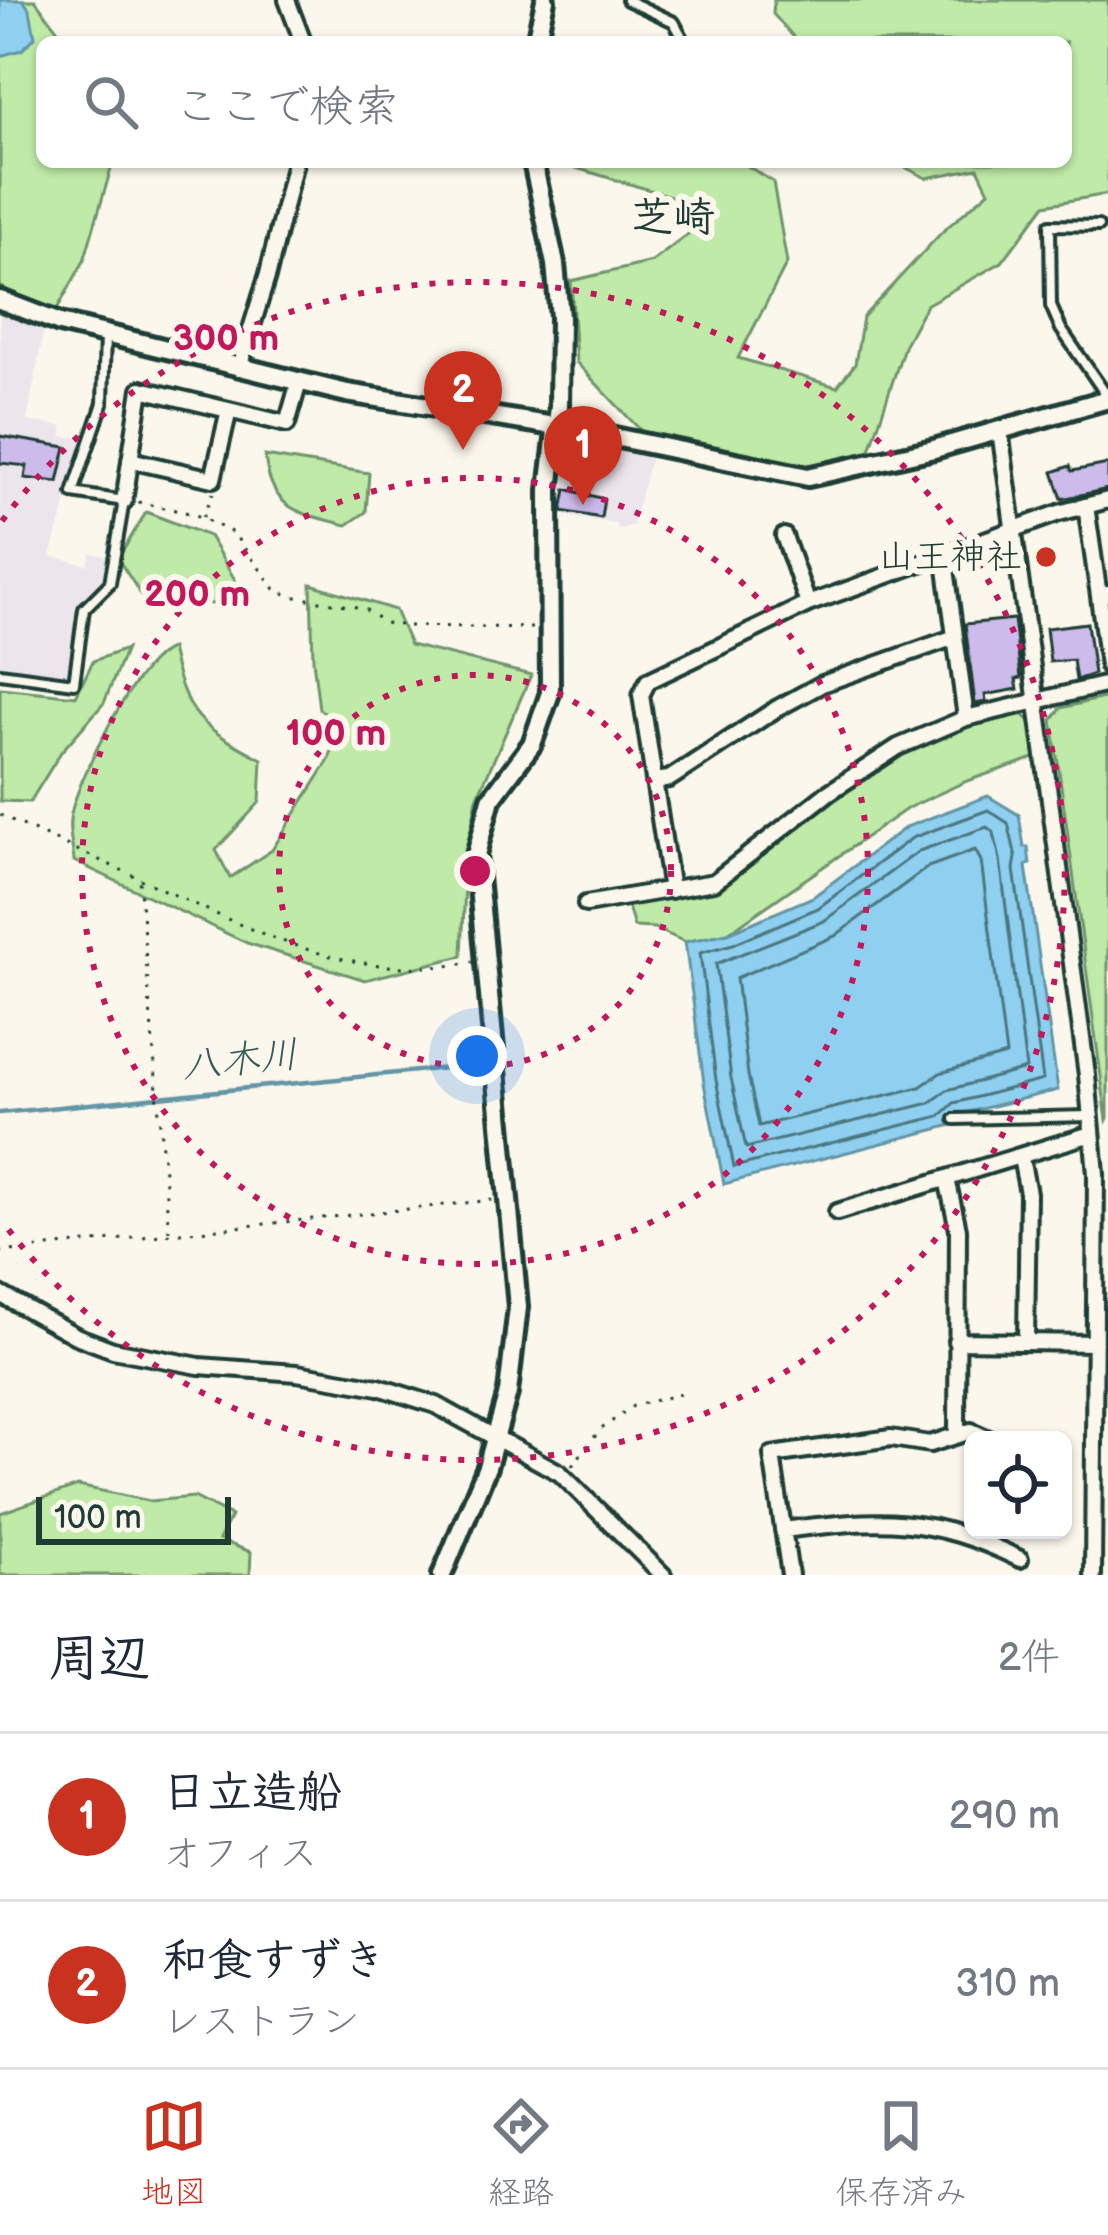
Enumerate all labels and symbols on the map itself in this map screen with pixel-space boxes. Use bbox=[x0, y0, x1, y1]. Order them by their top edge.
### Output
district label: 芝崎 bbox=[631, 193, 715, 244]
text: 300 m bbox=[173, 318, 279, 361]
pin: 2 bbox=[424, 351, 502, 450]
pin: 1 bbox=[544, 406, 622, 505]
place label: 山王神社 bbox=[878, 536, 1022, 579]
marker: 山王神社 bbox=[1033, 544, 1059, 570]
text: 200 m bbox=[144, 574, 250, 617]
text: 100 m bbox=[286, 713, 386, 756]
centre of rings bbox=[454, 850, 496, 892]
your location bbox=[447, 1026, 507, 1086]
water label: 八木川 bbox=[179, 1032, 301, 1090]
scale bar bbox=[36, 1491, 231, 1544]

